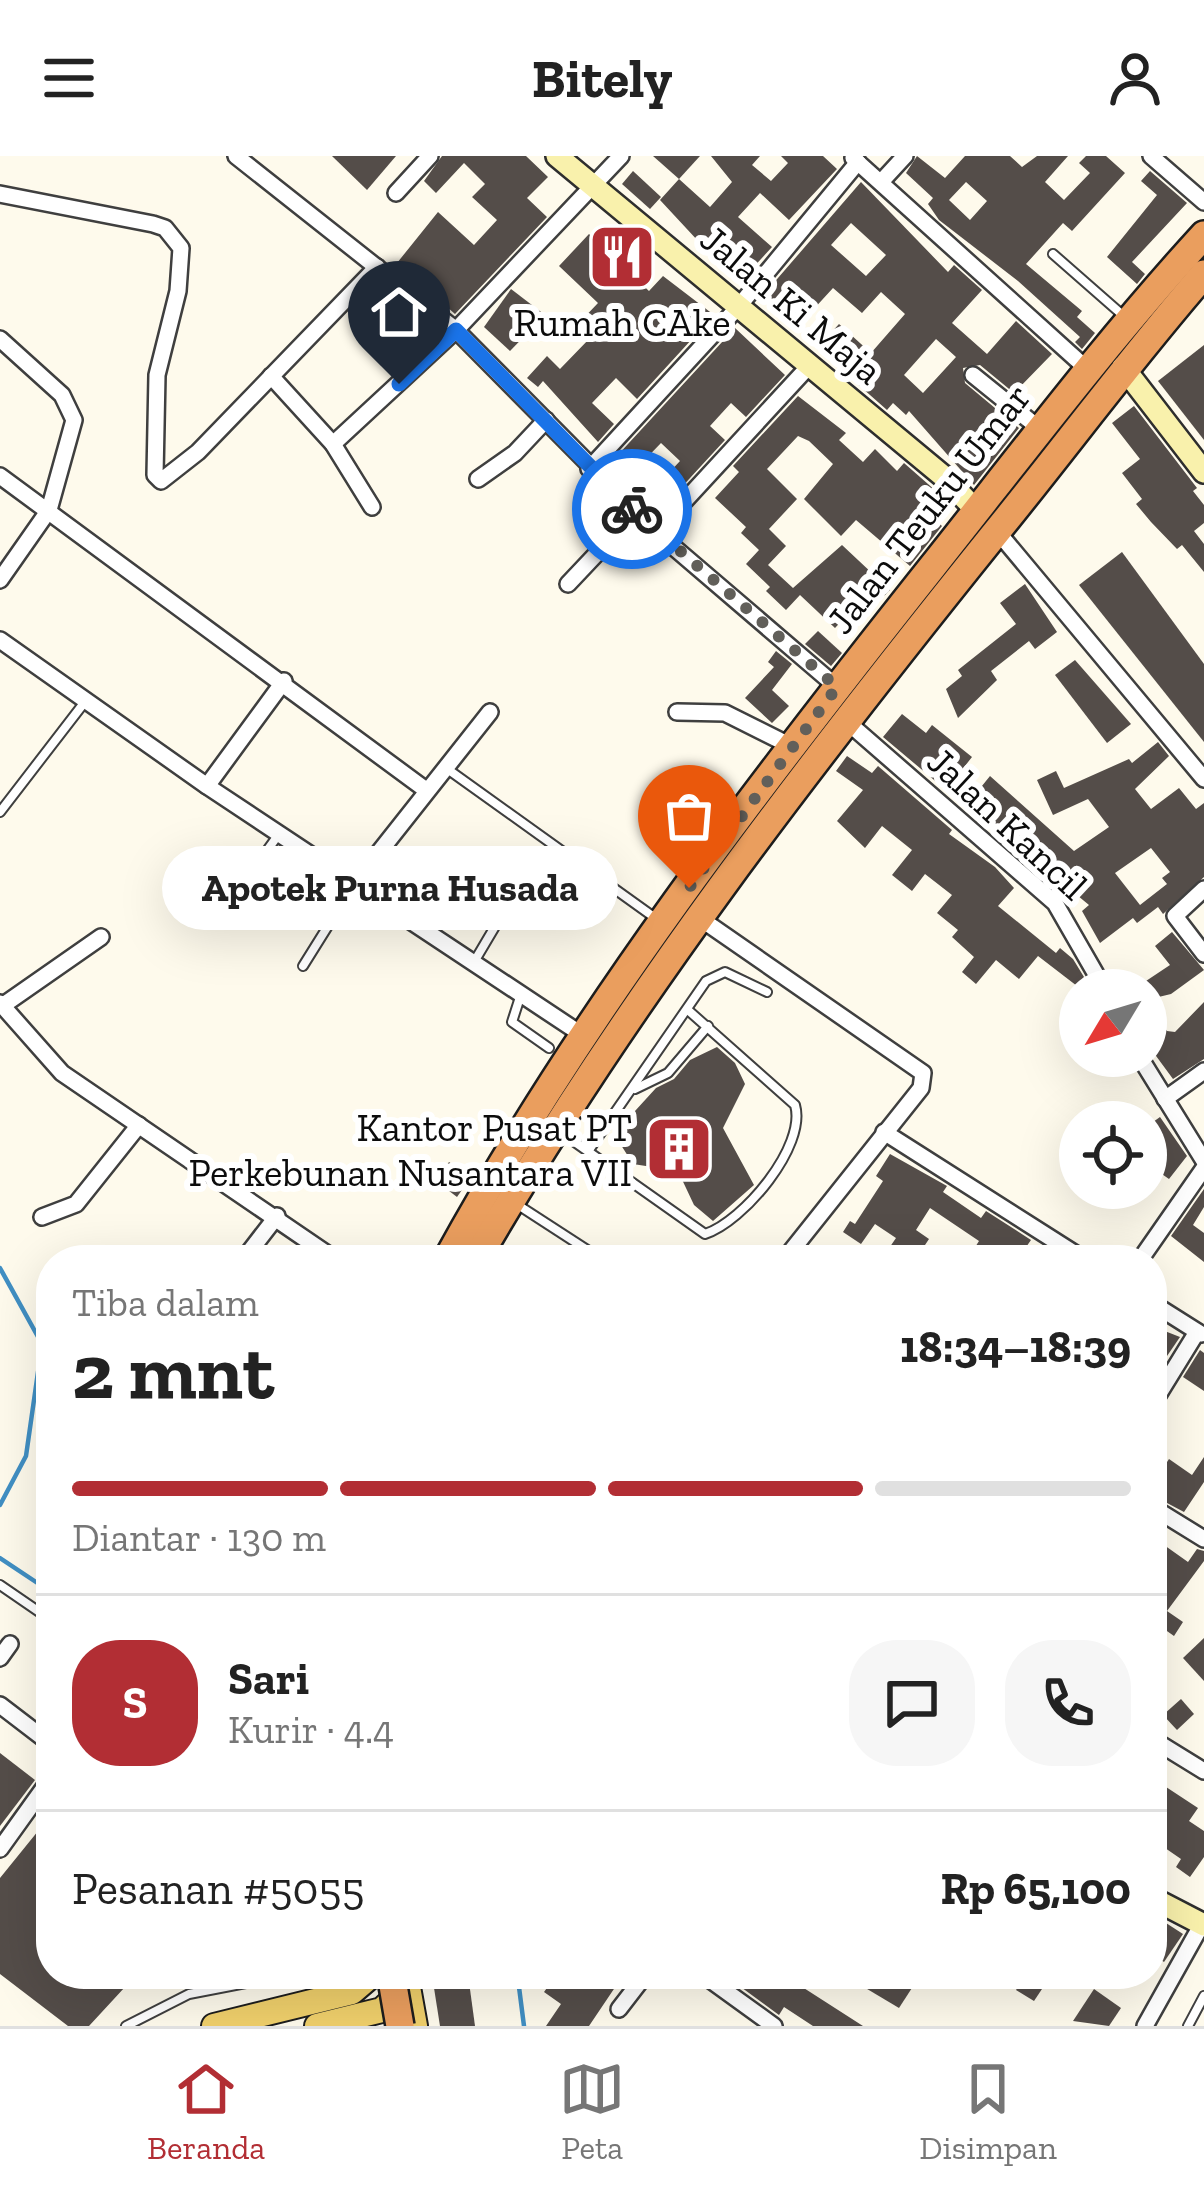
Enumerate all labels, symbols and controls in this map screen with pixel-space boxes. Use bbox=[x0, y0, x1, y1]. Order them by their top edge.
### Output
icon: menu bbox=[36, 45, 102, 111]
icon: person bbox=[1102, 45, 1168, 111]
text: Bitely bbox=[532, 46, 672, 111]
street label: Jalan Ki Maja bbox=[691, 215, 892, 394]
restaurant icon: Rumah CAke bbox=[587, 222, 657, 292]
pin bbox=[348, 261, 450, 384]
icon: home bbox=[366, 279, 432, 345]
place label: Rumah CAke bbox=[513, 299, 731, 346]
street label: Jalan Teuku Umar bbox=[816, 374, 1041, 643]
courier bbox=[572, 449, 692, 569]
icon: bike bbox=[599, 476, 665, 542]
street label: Jalan Kancil bbox=[918, 737, 1097, 909]
pin bbox=[638, 765, 740, 888]
icon: bag bbox=[656, 783, 722, 849]
callout: Apotek Purna Husada bbox=[161, 846, 617, 930]
text: Apotek Purna Husada bbox=[201, 864, 579, 911]
north arrow bbox=[1059, 969, 1167, 1077]
map controls bbox=[1059, 969, 1167, 1209]
button: locate bbox=[1059, 1101, 1167, 1209]
place label: Kantor Pusat PT Perkebunan Nusantara VII bbox=[188, 1104, 632, 1196]
building icon: Kantor Pusat PT Perkebunan Nusantara VII bbox=[644, 1114, 714, 1184]
text: Tiba dalam bbox=[72, 1279, 259, 1326]
text: 18:34–18:39 bbox=[900, 1320, 1131, 1374]
text: 2 mnt bbox=[72, 1324, 274, 1418]
text: Diantar · 130 m bbox=[72, 1514, 326, 1561]
button: chat bbox=[849, 1640, 975, 1766]
button: phone bbox=[1005, 1640, 1131, 1766]
text: Sari bbox=[228, 1652, 309, 1706]
text: S bbox=[122, 1676, 148, 1730]
text: Kurir · 4.4 bbox=[228, 1706, 394, 1753]
text: Pesanan #5055 bbox=[72, 1862, 365, 1916]
text: Rp 65,100 bbox=[941, 1862, 1131, 1916]
tab: Beranda bbox=[147, 2056, 265, 2167]
tab: Peta bbox=[559, 2056, 625, 2167]
tab: Disimpan bbox=[919, 2056, 1057, 2167]

